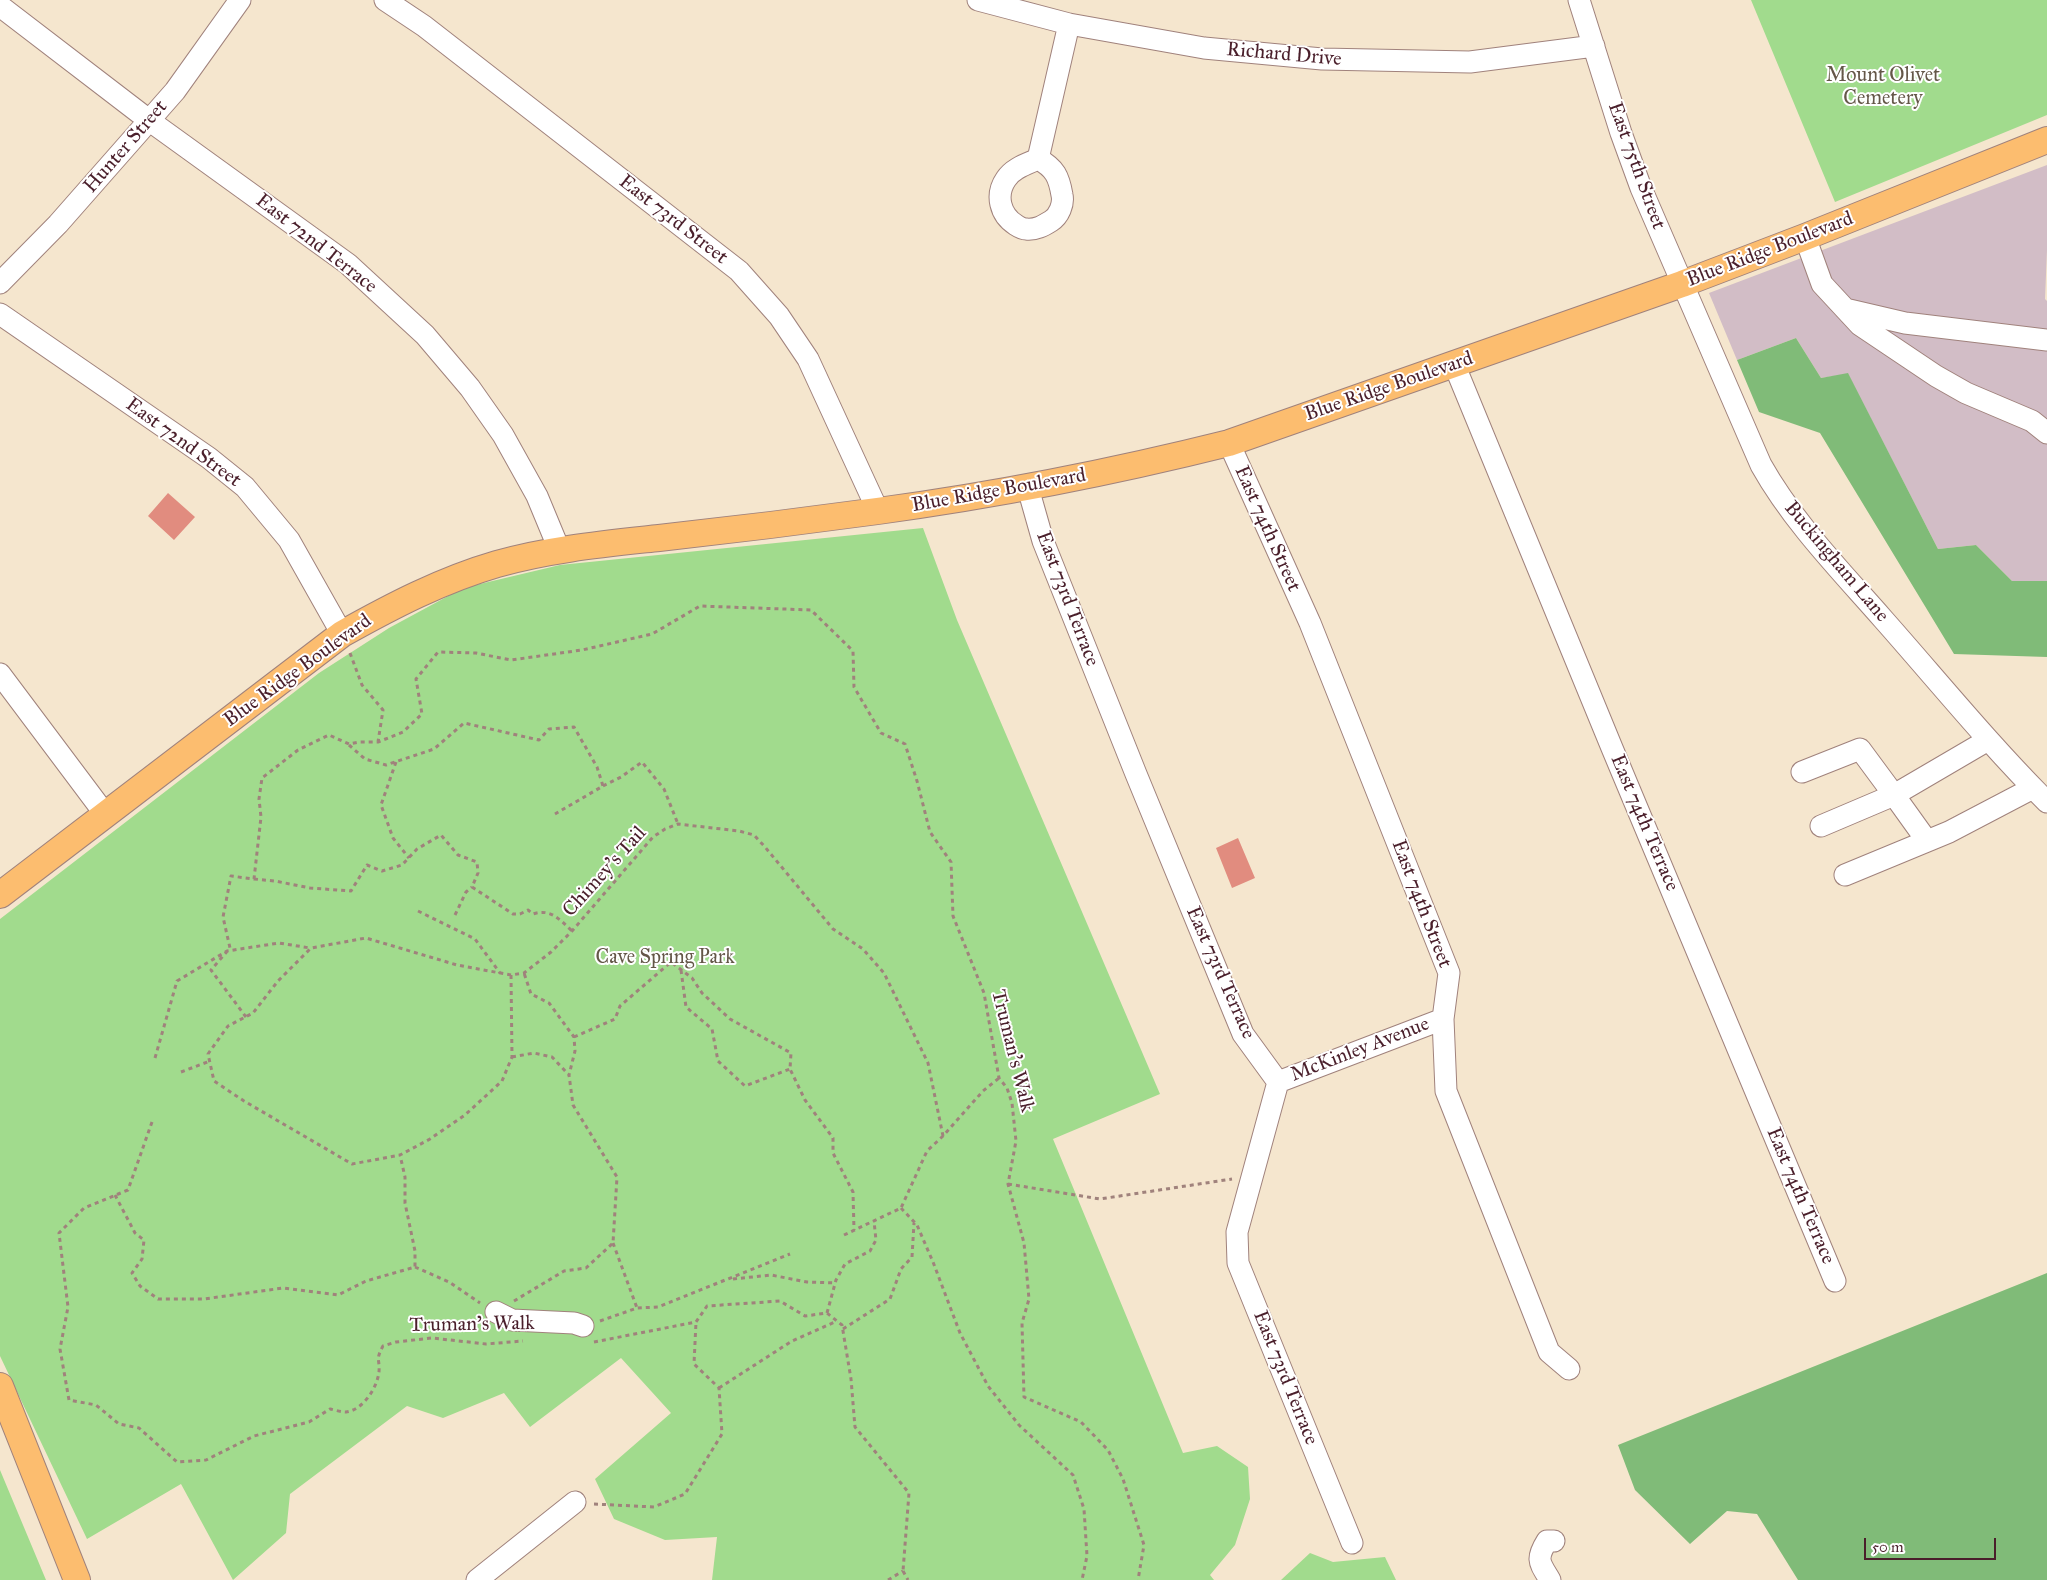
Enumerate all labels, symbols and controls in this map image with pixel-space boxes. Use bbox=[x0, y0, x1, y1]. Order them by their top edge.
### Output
street label: Richard Drive bbox=[1225, 38, 1343, 72]
park label: Mount Olivet Cemetery bbox=[1826, 64, 1940, 111]
street label: Hunter Street bbox=[79, 96, 173, 198]
street label: East 75th Street bbox=[1602, 99, 1670, 233]
street label: East 73rd Street bbox=[614, 170, 732, 270]
street label: East 72nd Terrace bbox=[250, 189, 382, 299]
street label: Blue Ridge Boulevard bbox=[1683, 207, 1857, 293]
street label: Blue Ridge Boulevard bbox=[1302, 347, 1476, 427]
street label: East 72nd Street bbox=[121, 393, 245, 493]
street label: East 74th Street bbox=[1229, 462, 1305, 596]
street label: Blue Ridge Boulevard bbox=[910, 464, 1088, 518]
street label: Buckingham Lane bbox=[1779, 497, 1893, 627]
street label: East 73rd Terrace bbox=[1030, 528, 1104, 670]
street label: Blue Ridge Boulevard bbox=[220, 609, 376, 733]
street label: East 74th Terrace bbox=[1604, 751, 1684, 895]
street label: Chimey's Tail bbox=[558, 822, 652, 922]
street label: East 74th Street bbox=[1386, 837, 1456, 971]
street label: East 73rd Terrace bbox=[1180, 903, 1260, 1043]
park label: Cave Spring Park bbox=[596, 946, 734, 970]
street label: Truman's Walk bbox=[985, 987, 1039, 1115]
street label: McKinley Avenue bbox=[1287, 1013, 1433, 1087]
street label: East 74th Terrace bbox=[1760, 1124, 1840, 1268]
street label: East 73rd Terrace bbox=[1247, 1307, 1323, 1449]
street label: Truman's Walk bbox=[409, 1312, 535, 1338]
scale bar bbox=[1867, 1528, 2000, 1560]
text: 50 m bbox=[1872, 1538, 1904, 1556]

